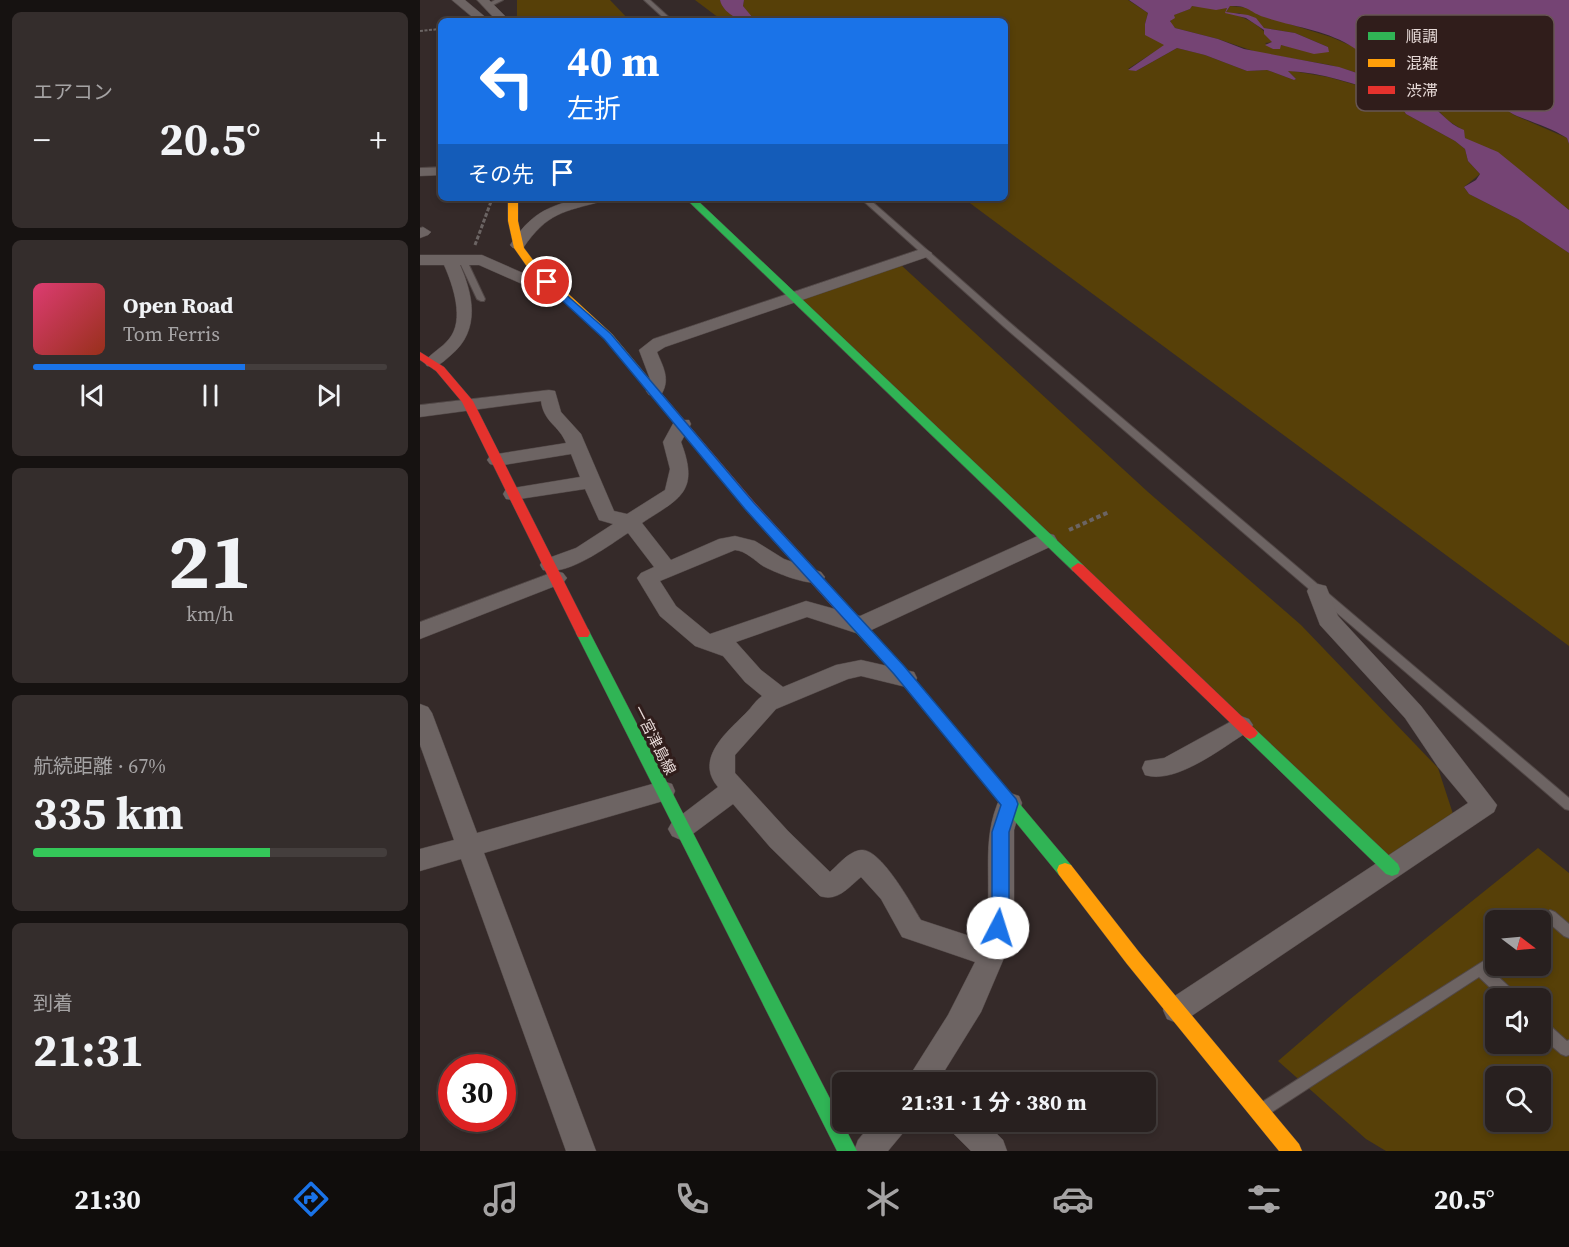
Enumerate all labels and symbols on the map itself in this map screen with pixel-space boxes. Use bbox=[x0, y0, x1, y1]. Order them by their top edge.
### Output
legend bbox=[1356, 15, 1554, 111]
text: 順調 bbox=[1406, 25, 1438, 47]
text: 混雑 bbox=[1406, 52, 1438, 74]
text: 渋滞 bbox=[1406, 79, 1438, 101]
pin bbox=[521, 256, 572, 307]
street label: 一宮津島線 bbox=[629, 702, 681, 778]
position arrow bbox=[966, 896, 1030, 960]
north arrow bbox=[1485, 910, 1551, 976]
speed limit sign: 30 bbox=[438, 1054, 516, 1132]

